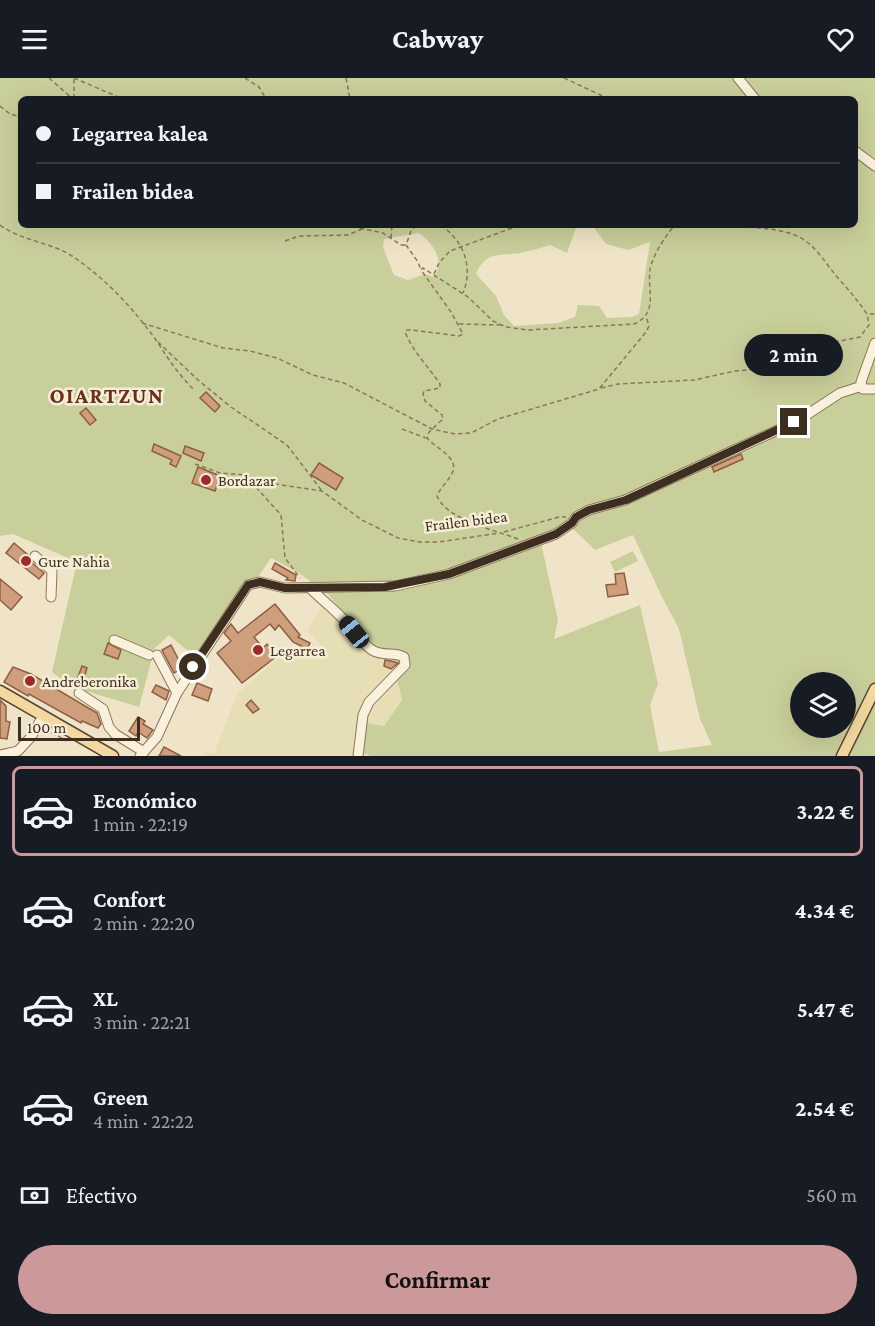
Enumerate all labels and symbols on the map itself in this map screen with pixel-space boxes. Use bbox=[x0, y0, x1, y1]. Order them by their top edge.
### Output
callout: 2 min bbox=[744, 335, 844, 377]
district label: OIARTZUN bbox=[49, 383, 165, 408]
route end bbox=[780, 408, 807, 435]
place label: Bordazar bbox=[218, 472, 276, 489]
marker: Bordazar bbox=[199, 473, 213, 487]
street label: Frailen bidea bbox=[424, 507, 509, 534]
place label: Gure Nahia bbox=[38, 553, 111, 570]
marker: Gure Nahia bbox=[19, 554, 33, 568]
car bbox=[336, 612, 372, 652]
place label: Legarrea bbox=[270, 642, 326, 660]
marker: Legarrea bbox=[251, 643, 265, 657]
route start bbox=[179, 653, 206, 680]
place label: Andreberonika bbox=[42, 673, 137, 690]
marker: Andreberonika bbox=[23, 674, 37, 688]
scale bar bbox=[18, 714, 140, 742]

